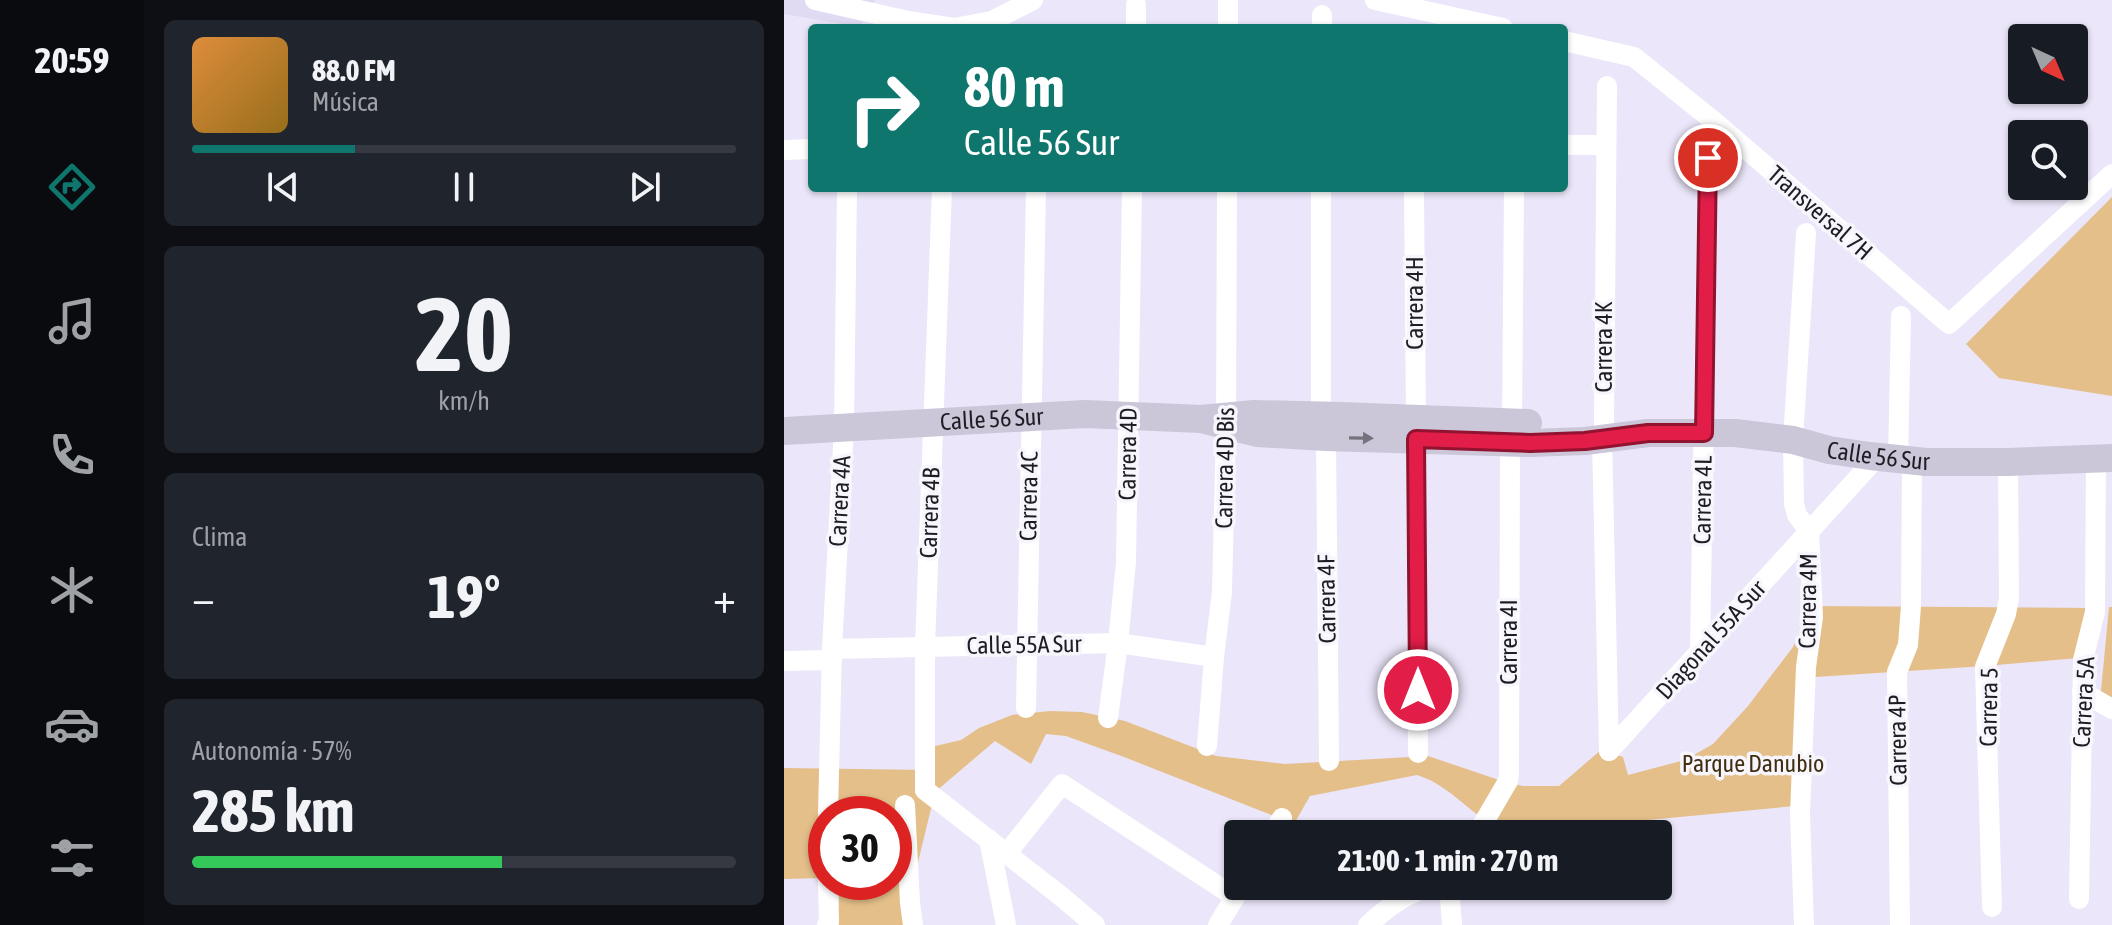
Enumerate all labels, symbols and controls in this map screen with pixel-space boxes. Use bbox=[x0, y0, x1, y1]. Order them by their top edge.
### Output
north arrow bbox=[2008, 24, 2088, 104]
map controls bbox=[2008, 24, 2088, 200]
text: 20:59 bbox=[35, 39, 109, 81]
text: 88.0 FM bbox=[312, 53, 396, 87]
text: 80 m bbox=[964, 55, 1065, 119]
icon: right bbox=[832, 56, 936, 160]
text: Música bbox=[312, 87, 379, 117]
button: search bbox=[2008, 120, 2088, 200]
text: Calle 56 Sur bbox=[964, 121, 1119, 163]
pin bbox=[1674, 124, 1742, 192]
icon: arrive bbox=[1686, 136, 1730, 180]
icon: directions bbox=[44, 159, 100, 215]
street label: Transversal 7H bbox=[1763, 160, 1878, 265]
icon: previous bbox=[261, 165, 305, 209]
icon: pause bbox=[442, 165, 486, 209]
icon: next bbox=[623, 165, 667, 209]
street label: Carrera 4H bbox=[1401, 256, 1428, 350]
text: 20 bbox=[415, 274, 513, 393]
icon: music bbox=[44, 293, 100, 349]
street label: Carrera 4K bbox=[1590, 301, 1617, 393]
text: km/h bbox=[438, 386, 490, 416]
street label: Calle 56 Sur bbox=[939, 402, 1045, 435]
street label: Carrera 4D bbox=[1113, 407, 1142, 501]
street label: Carrera 4D Bis bbox=[1210, 407, 1239, 529]
icon: phone bbox=[44, 427, 100, 483]
one-way arrow bbox=[1349, 431, 1374, 444]
street label: Calle 56 Sur bbox=[1825, 436, 1931, 475]
street label: Carrera 4C bbox=[1014, 450, 1043, 541]
street label: Carrera 4A bbox=[824, 455, 855, 547]
street label: Carrera 4L bbox=[1688, 455, 1717, 545]
street label: Carrera 4B bbox=[914, 467, 945, 559]
text: Clima bbox=[192, 522, 247, 552]
street label: Carrera 4M bbox=[1793, 553, 1822, 649]
street label: Carrera 4F bbox=[1312, 554, 1341, 644]
icon: climate bbox=[44, 562, 100, 618]
text: 19° bbox=[428, 562, 500, 631]
text: − bbox=[192, 572, 215, 622]
text: + bbox=[713, 572, 736, 622]
street label: Diagonal 55A Sur bbox=[1650, 574, 1771, 704]
street label: Carrera 4I bbox=[1495, 599, 1522, 685]
street label: Calle 55A Sur bbox=[966, 630, 1083, 659]
position arrow bbox=[1376, 648, 1460, 732]
street label: Carrera 5A bbox=[2068, 656, 2099, 748]
street label: Carrera 5 bbox=[1974, 667, 2003, 747]
street label: Carrera 4P bbox=[1883, 694, 1912, 786]
icon: car bbox=[44, 696, 100, 752]
text: Autonomía · 57% bbox=[192, 736, 352, 766]
park label: Parque Danubio bbox=[1682, 750, 1824, 777]
text: 285 km bbox=[192, 776, 354, 845]
speed limit sign: 30 bbox=[808, 796, 912, 900]
icon: filters bbox=[44, 830, 100, 886]
text: 21:00 · 1 min · 270 m bbox=[1338, 843, 1558, 877]

